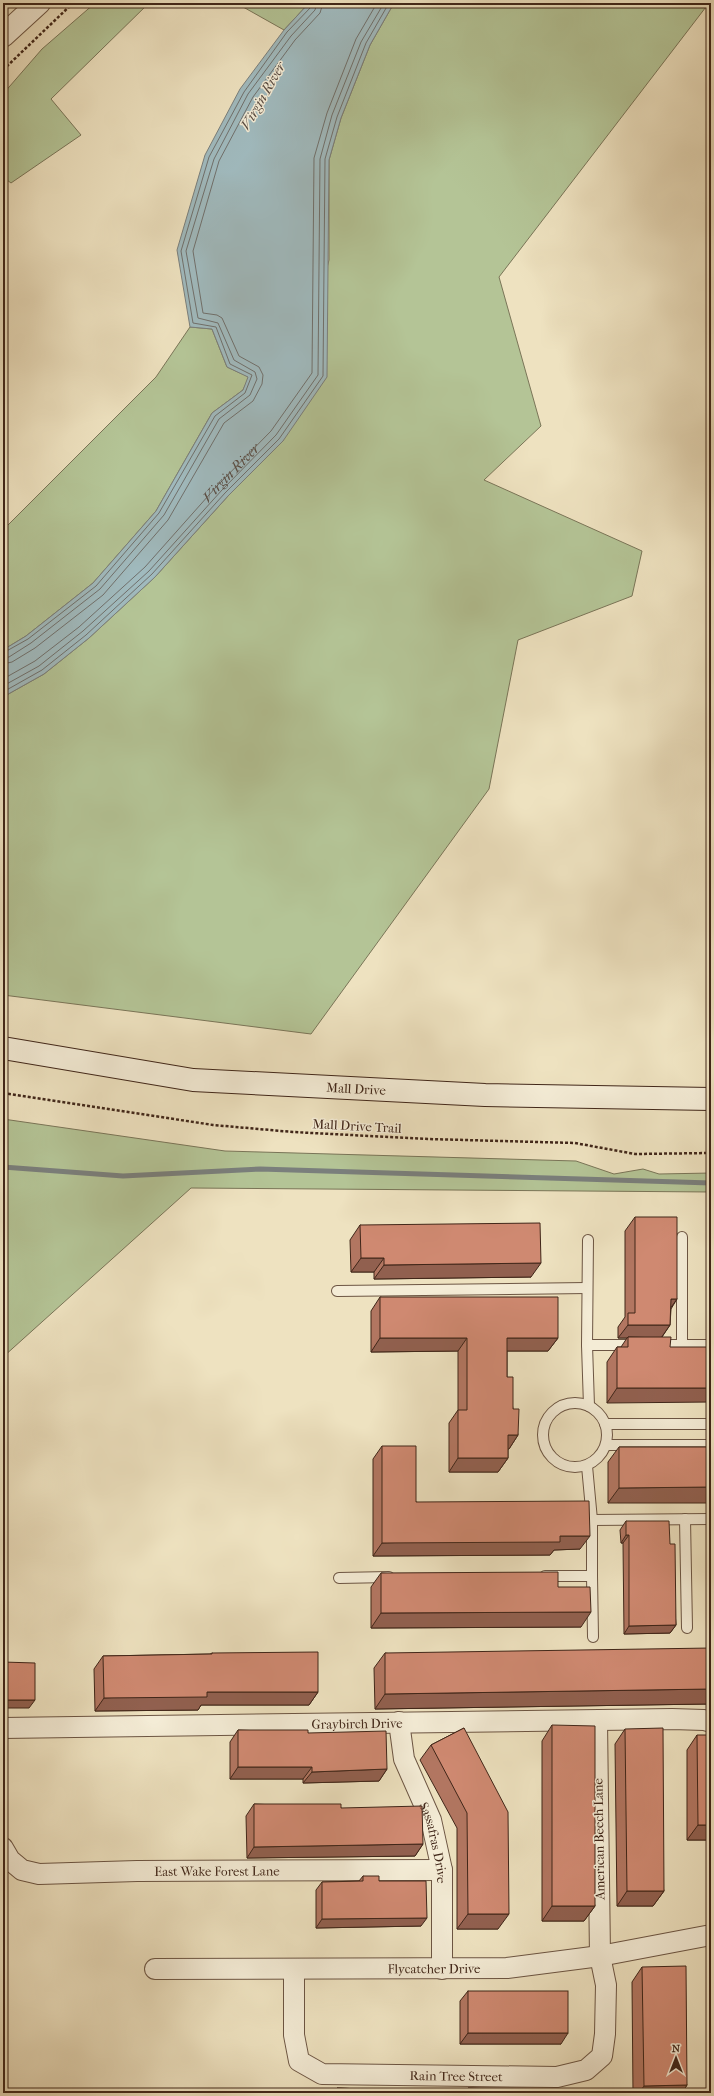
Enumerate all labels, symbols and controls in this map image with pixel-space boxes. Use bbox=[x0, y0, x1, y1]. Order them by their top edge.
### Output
water label: Virgin River bbox=[237, 58, 290, 133]
water label: Virgin River bbox=[198, 438, 264, 505]
street label: Mall Drive bbox=[326, 1079, 387, 1097]
street label: Mall Drive Trail bbox=[312, 1116, 402, 1136]
street label: Graybirch Drive bbox=[311, 1715, 403, 1731]
street label: American Beech Lane bbox=[590, 1777, 608, 1901]
street label: Sassafras Drive bbox=[417, 1800, 450, 1884]
street label: East Wake Forest Lane bbox=[154, 1863, 280, 1878]
street label: Flycatcher Drive bbox=[387, 1961, 481, 1976]
north arrow bbox=[656, 2038, 696, 2078]
text: N bbox=[672, 2042, 681, 2055]
street label: Rain Tree Street bbox=[409, 2068, 503, 2084]

